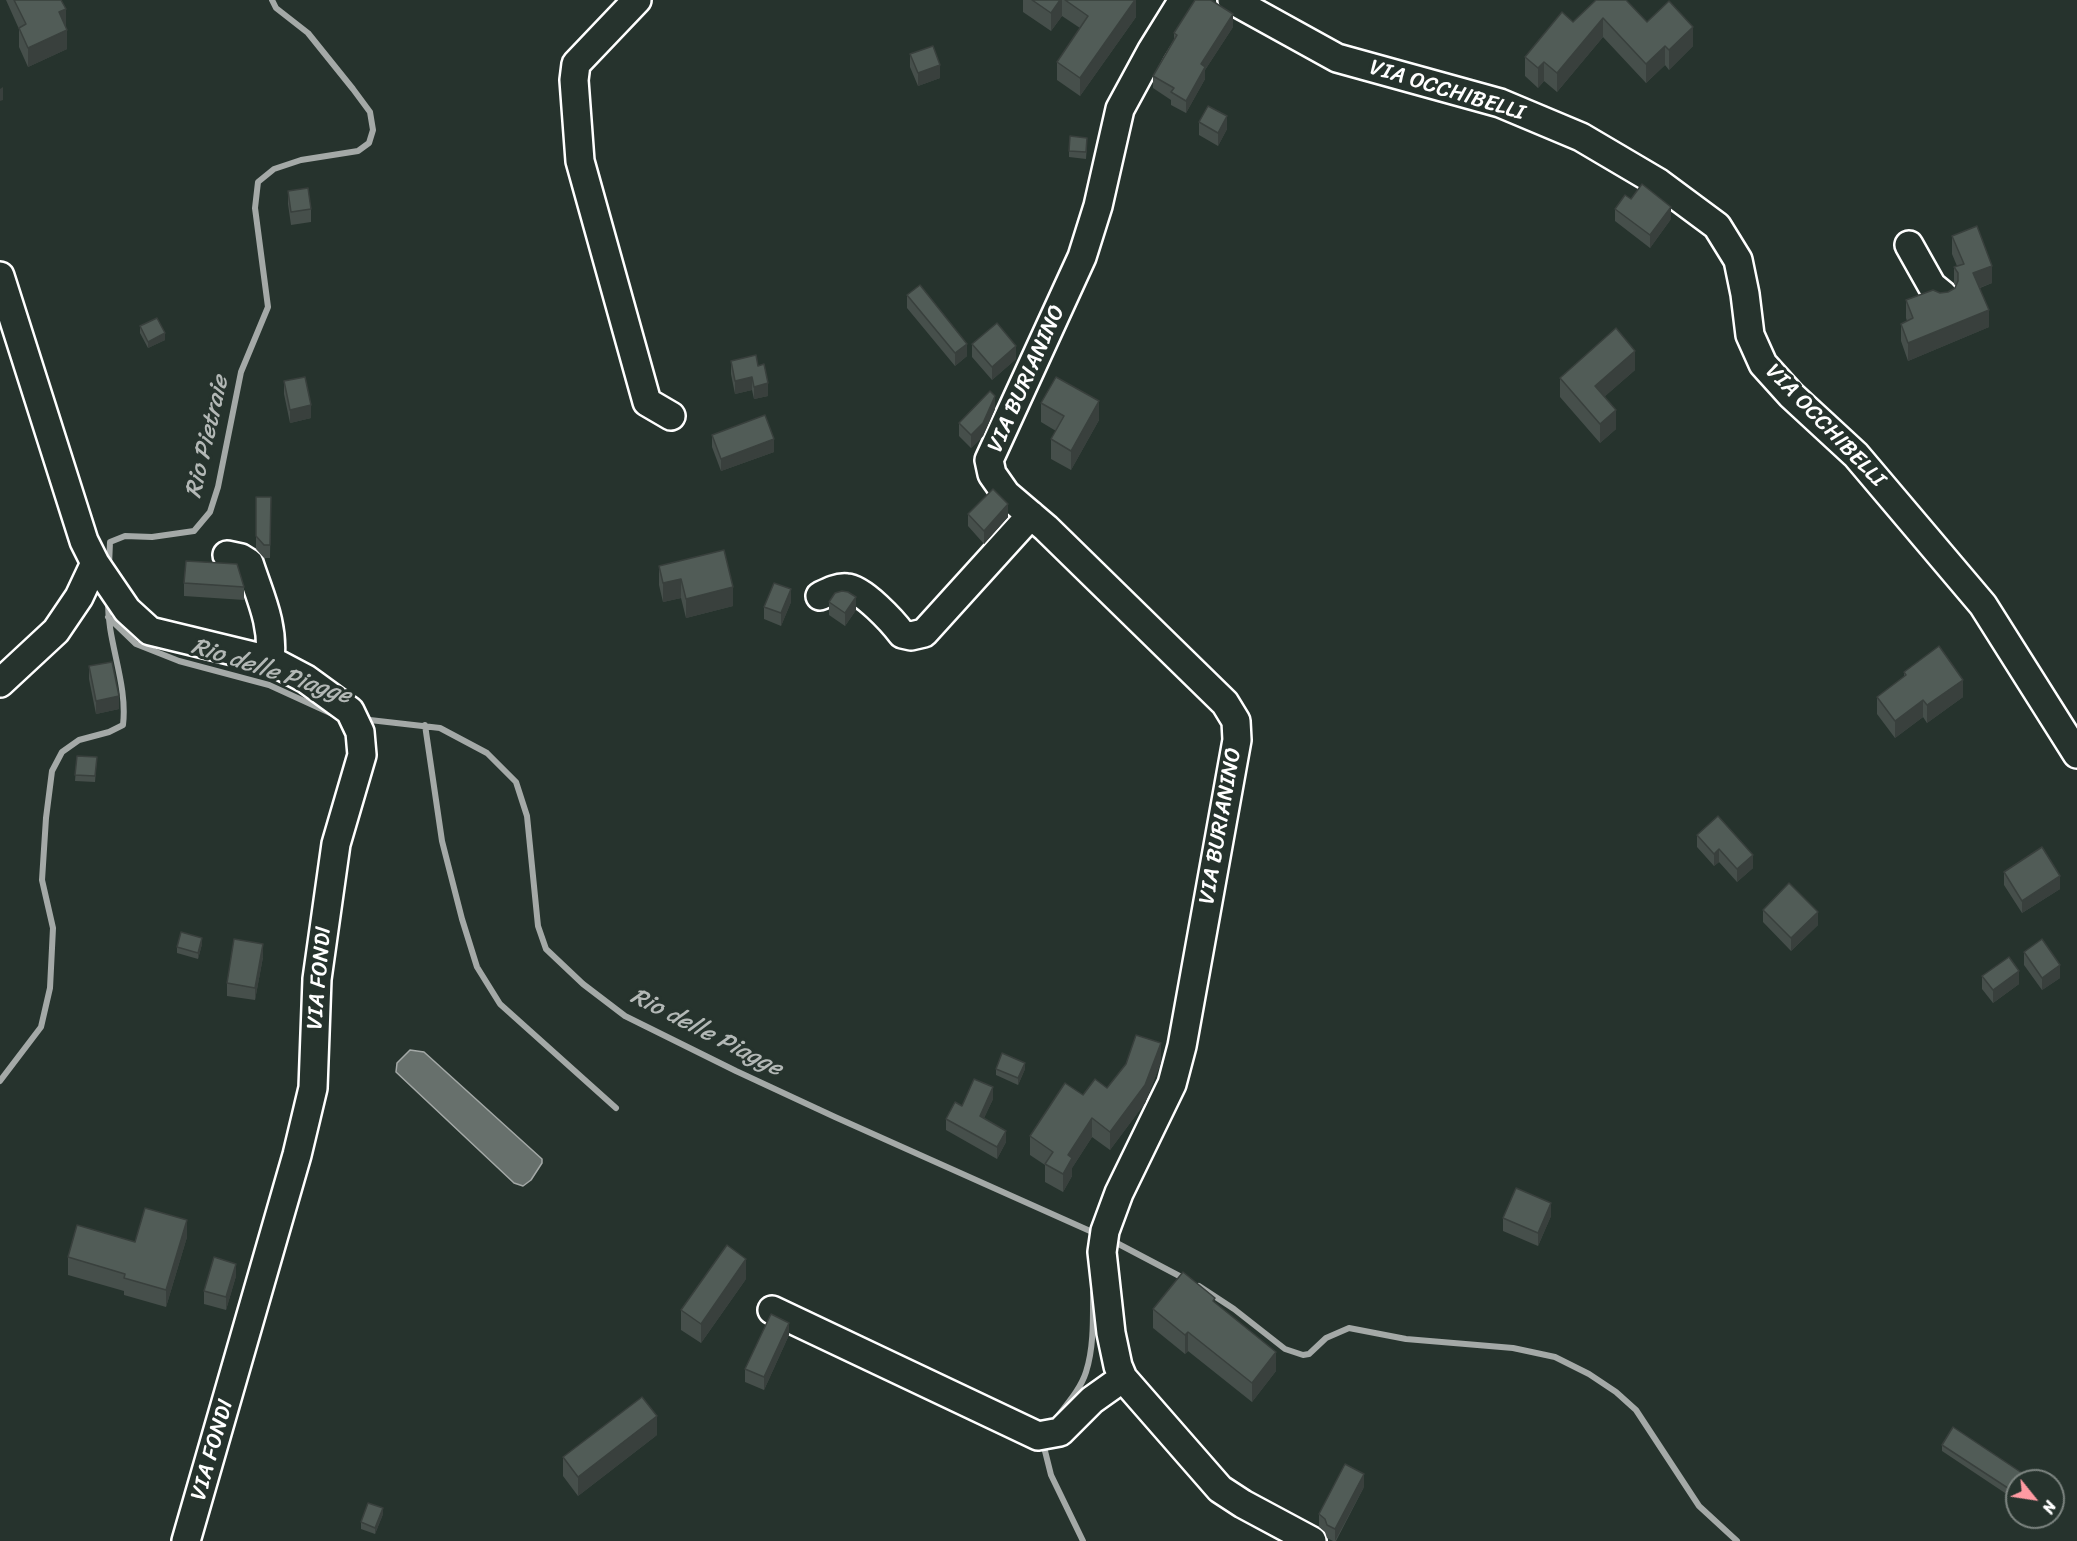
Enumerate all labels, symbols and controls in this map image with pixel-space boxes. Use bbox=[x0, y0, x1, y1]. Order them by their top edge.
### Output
street label: VIA OCCHIBELLI bbox=[1366, 55, 1528, 127]
street label: VIA BURIANINO bbox=[983, 301, 1071, 457]
street label: VIA OCCHIBELLI bbox=[1760, 359, 1890, 493]
water label: Rio Pietraie bbox=[180, 373, 236, 501]
water label: Rio delle Piagge bbox=[188, 633, 354, 711]
street label: VIA BURIANINO bbox=[1194, 746, 1248, 906]
street label: VIA FONDI bbox=[302, 925, 338, 1031]
water label: Rio delle Piagge bbox=[626, 983, 786, 1083]
street label: VIA FONDI bbox=[186, 1397, 240, 1503]
north arrow bbox=[2005, 1469, 2065, 1529]
text: N bbox=[2034, 1495, 2065, 1519]

